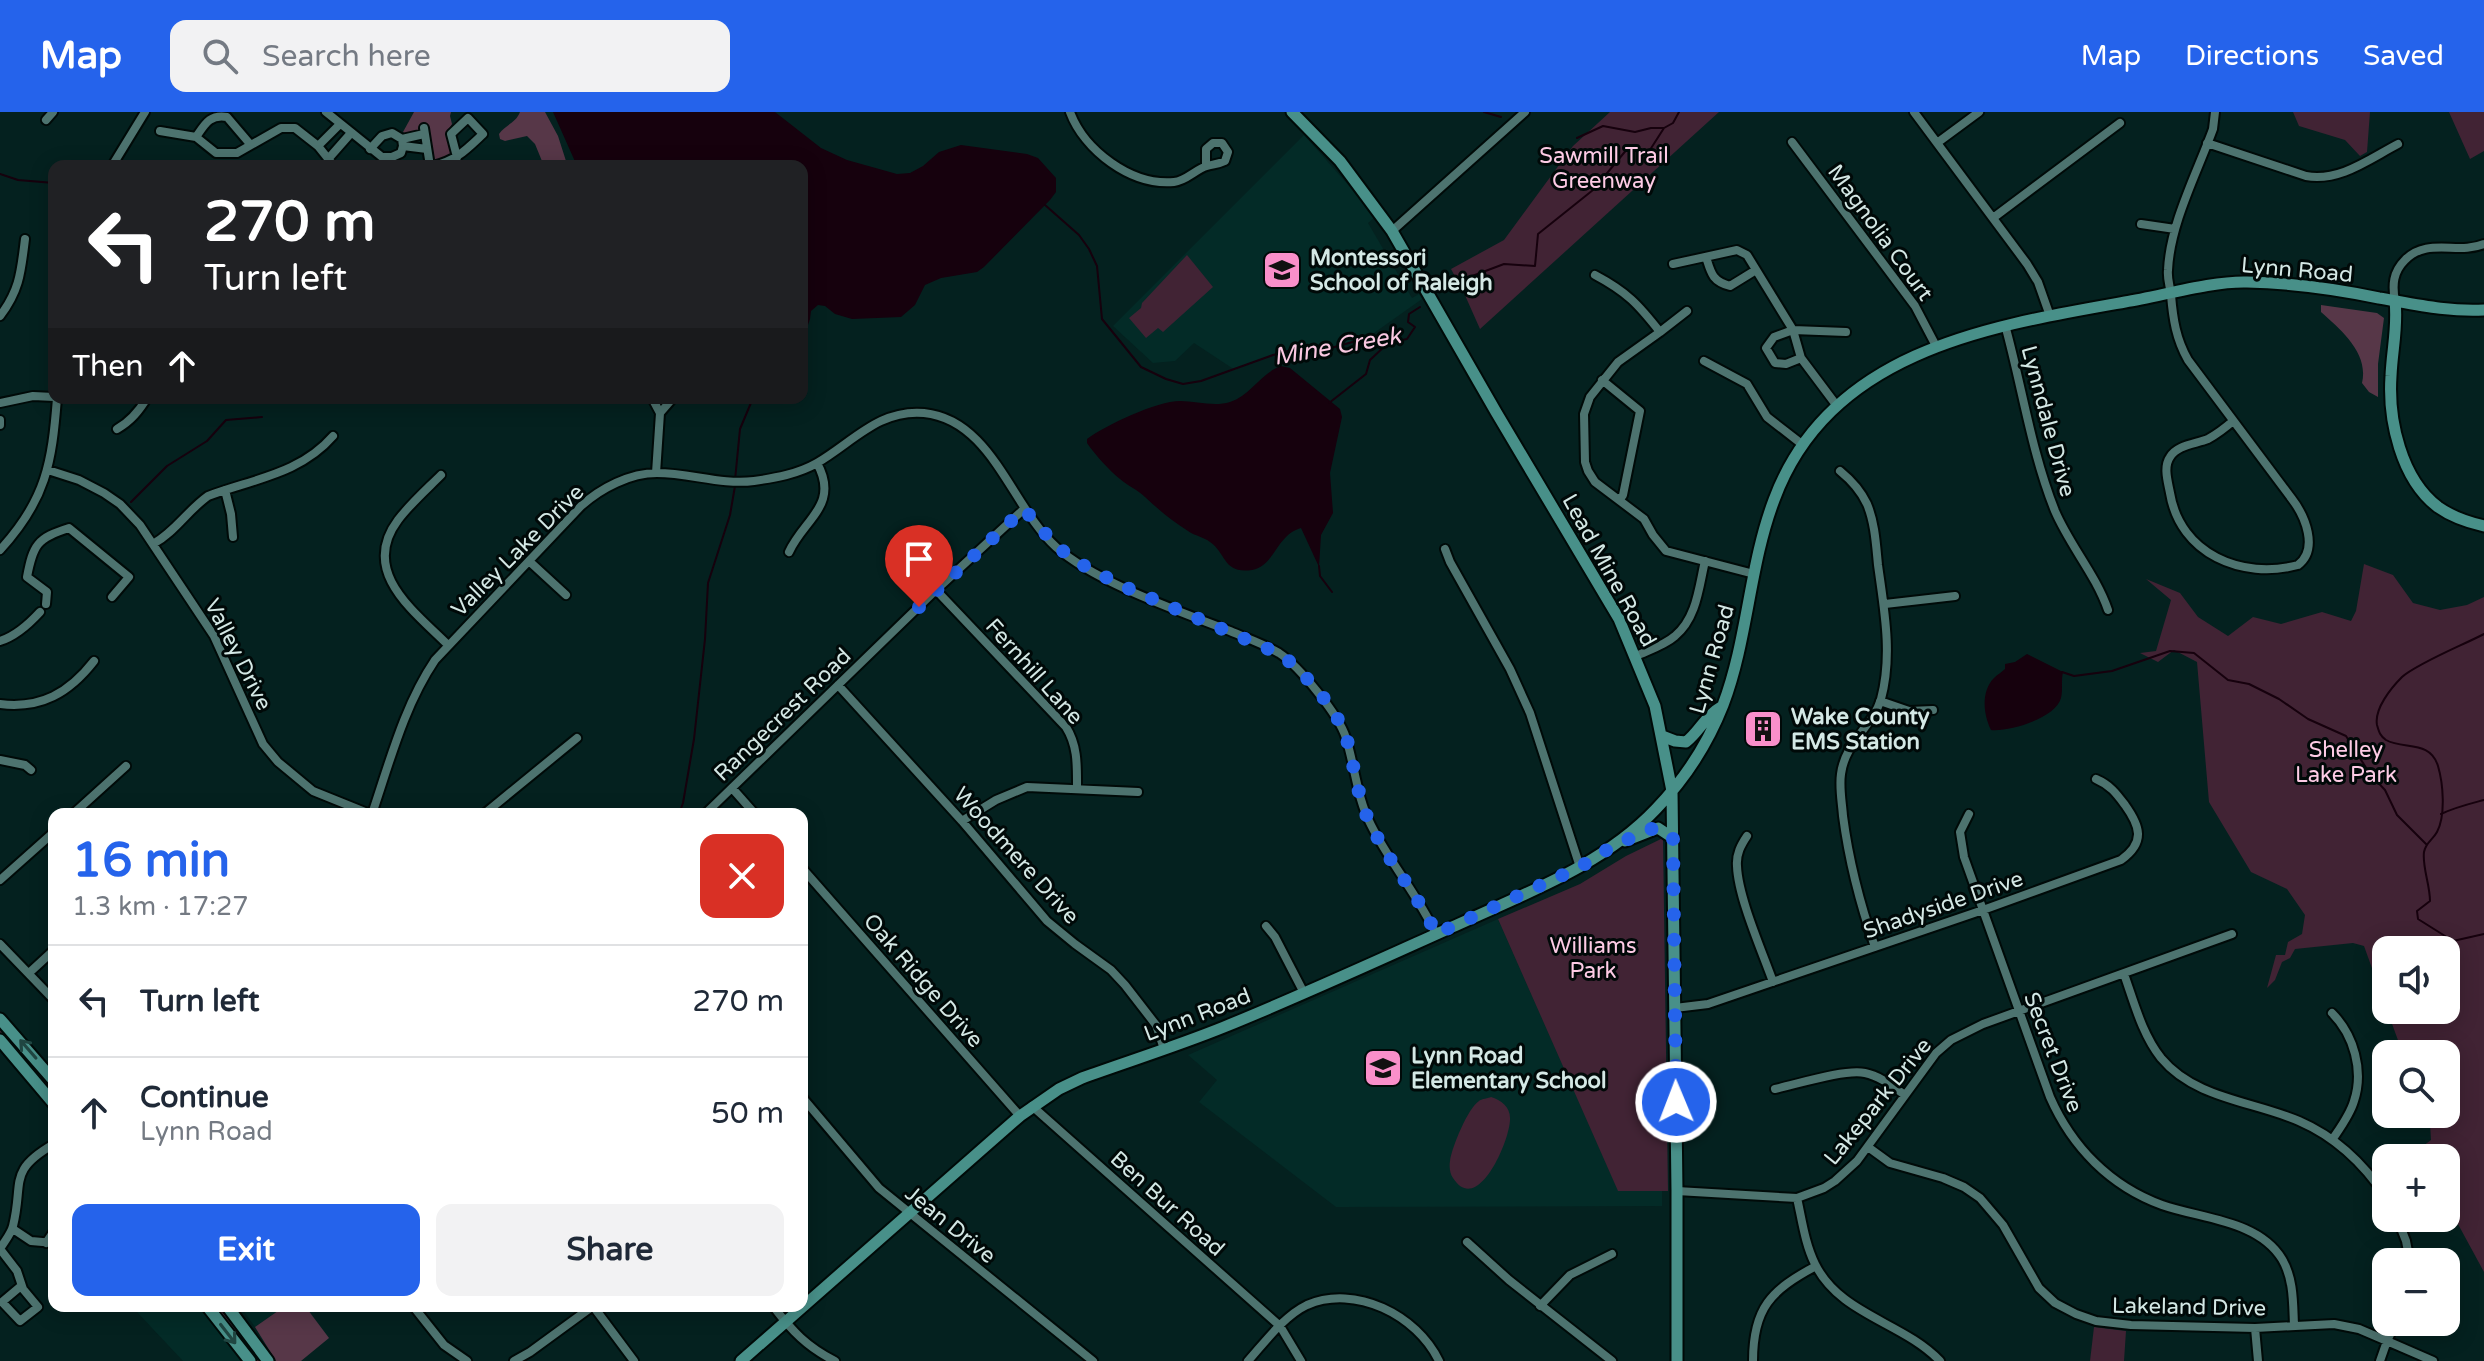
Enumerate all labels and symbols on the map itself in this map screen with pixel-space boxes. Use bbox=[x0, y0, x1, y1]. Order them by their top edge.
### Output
park label: Sawmill Trail Greenway bbox=[1539, 143, 1669, 194]
street label: Magnolia Court bbox=[1822, 159, 1938, 306]
place label: Montessori School of Raleigh bbox=[1310, 245, 1493, 296]
school or university icon: Montessori School of Raleigh bbox=[1261, 249, 1303, 291]
street label: Lynn Road bbox=[2240, 252, 2354, 288]
water label: Mine Creek bbox=[1271, 321, 1405, 372]
street label: Lynndale Drive bbox=[2015, 343, 2081, 500]
street label: Valley Lake Drive bbox=[446, 479, 589, 622]
street label: Lead Mine Road bbox=[1556, 490, 1662, 651]
pin bbox=[885, 525, 953, 607]
street label: Valley Drive bbox=[199, 594, 277, 714]
street label: Lynn Road bbox=[1684, 602, 1740, 717]
street label: Fernhill Lane bbox=[980, 613, 1088, 730]
street label: Rangecrest Road bbox=[709, 643, 856, 787]
place label: Wake County EMS Station bbox=[1791, 704, 1930, 755]
building icon: Wake County EMS Station bbox=[1742, 708, 1784, 750]
park label: Shelley Lake Park bbox=[2295, 737, 2397, 788]
street label: Woodmere Drive bbox=[948, 782, 1084, 929]
street label: Shadyside Drive bbox=[1860, 865, 2027, 944]
street label: Oak Ridge Drive bbox=[858, 908, 988, 1053]
park label: Williams Park bbox=[1549, 933, 1637, 984]
street label: Lynn Road bbox=[1140, 983, 1254, 1047]
street label: Secret Drive bbox=[2018, 989, 2088, 1116]
street label: Lakepark Drive bbox=[1819, 1033, 1937, 1170]
one-way arrow bbox=[19, 1040, 37, 1060]
place label: Lynn Road Elementary School bbox=[1411, 1043, 1606, 1094]
school or university icon: Lynn Road Elementary School bbox=[1362, 1047, 1404, 1089]
position arrow bbox=[1634, 1060, 1718, 1144]
street label: Ben Bur Road bbox=[1105, 1146, 1230, 1262]
street label: Jean Drive bbox=[900, 1181, 1001, 1269]
street label: Lakeland Drive bbox=[2112, 1293, 2266, 1321]
one-way arrow bbox=[220, 1322, 237, 1344]

